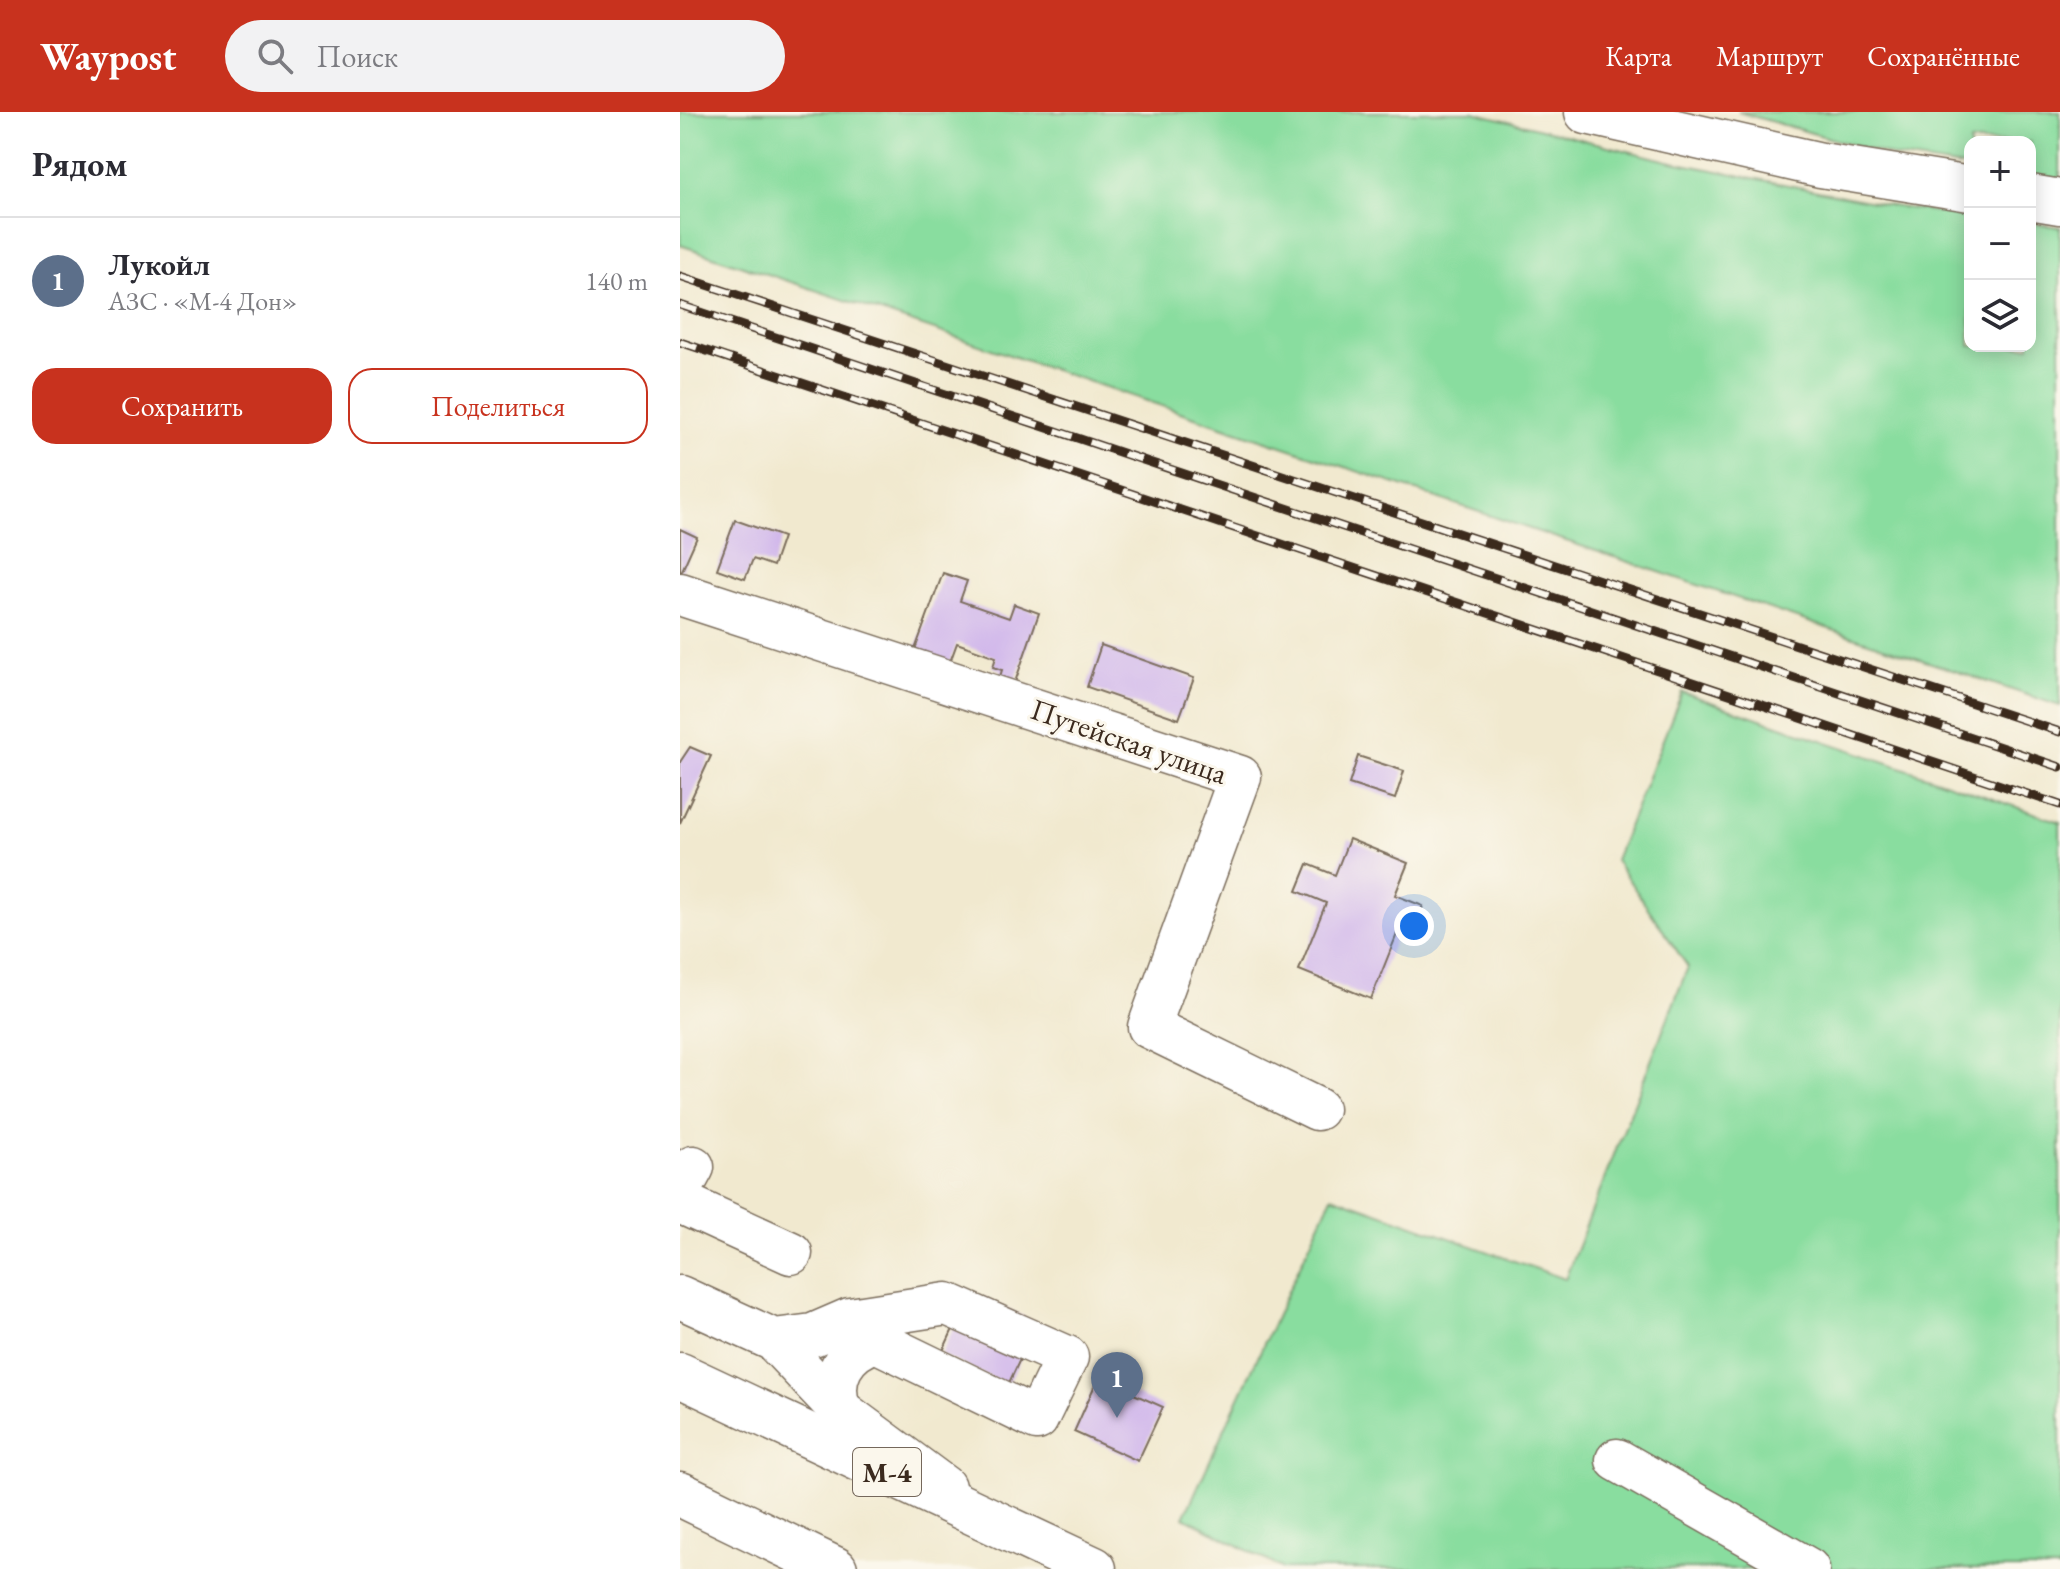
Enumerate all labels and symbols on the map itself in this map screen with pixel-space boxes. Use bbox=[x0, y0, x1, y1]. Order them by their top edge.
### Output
street label: Путейская улица bbox=[1026, 689, 1232, 793]
your location bbox=[1394, 906, 1434, 946]
pin: 1 bbox=[1091, 1352, 1143, 1418]
road number: М-4 bbox=[853, 1448, 921, 1496]

